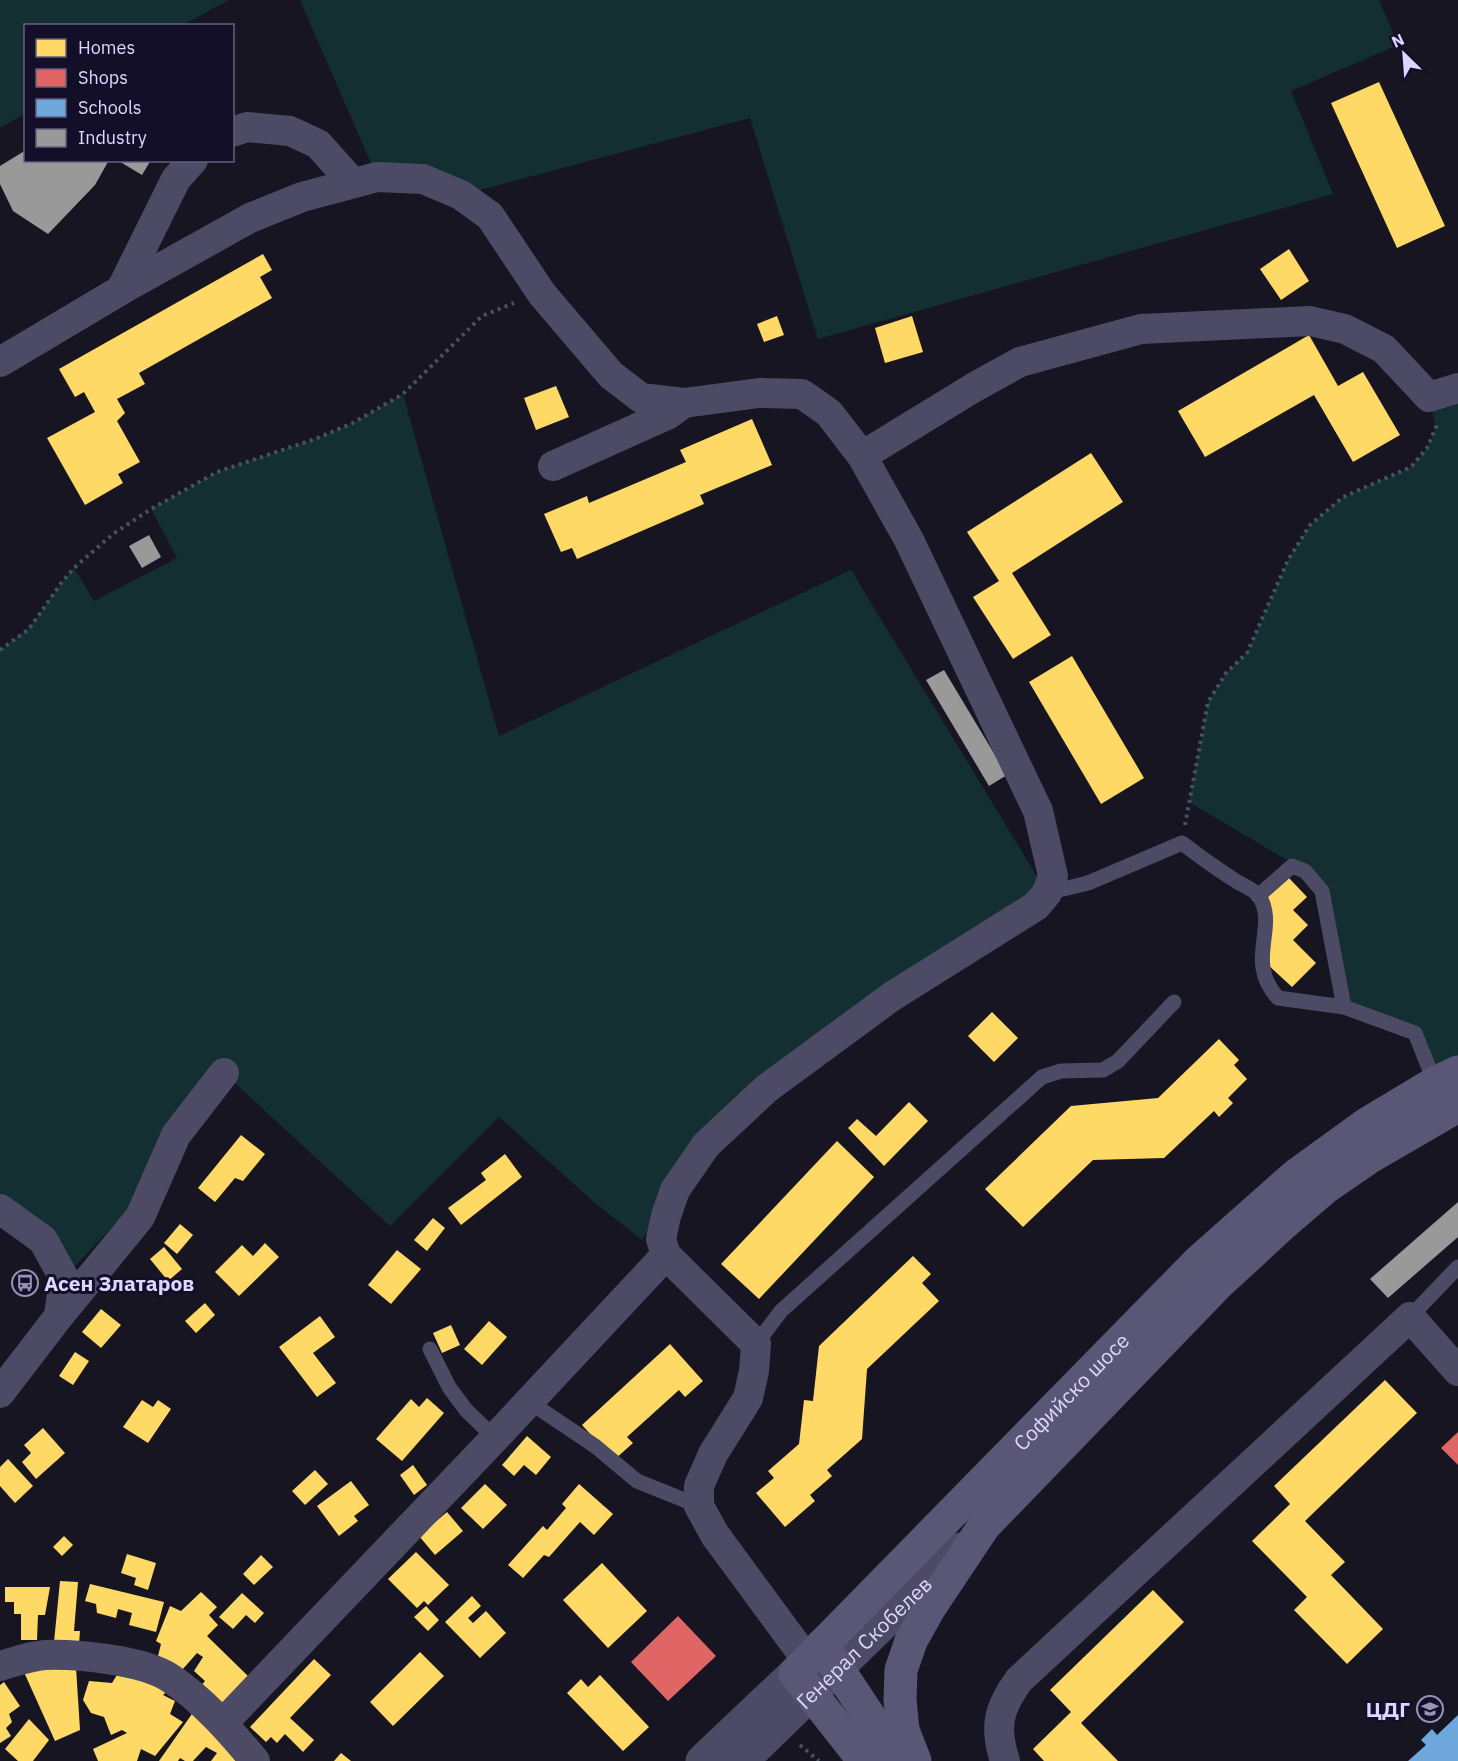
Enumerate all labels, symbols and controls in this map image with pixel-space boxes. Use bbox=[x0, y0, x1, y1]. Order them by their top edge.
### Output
legend bbox=[24, 24, 234, 162]
north arrow bbox=[1374, 24, 1434, 84]
text: N bbox=[1388, 29, 1407, 52]
text: Homes bbox=[78, 36, 135, 59]
text: Shops bbox=[78, 66, 128, 89]
text: Schools bbox=[78, 96, 142, 119]
text: Industry bbox=[78, 126, 147, 149]
bus stop icon: Асен Златаров bbox=[10, 1268, 40, 1298]
place label: Асен Златаров bbox=[44, 1269, 194, 1297]
street label: Софийско шосе bbox=[1007, 1327, 1135, 1456]
street label: Генерал Скобелев bbox=[790, 1570, 938, 1715]
school or university icon: ЦДГ bbox=[1415, 1694, 1445, 1724]
place label: ЦДГ bbox=[1366, 1695, 1410, 1723]

